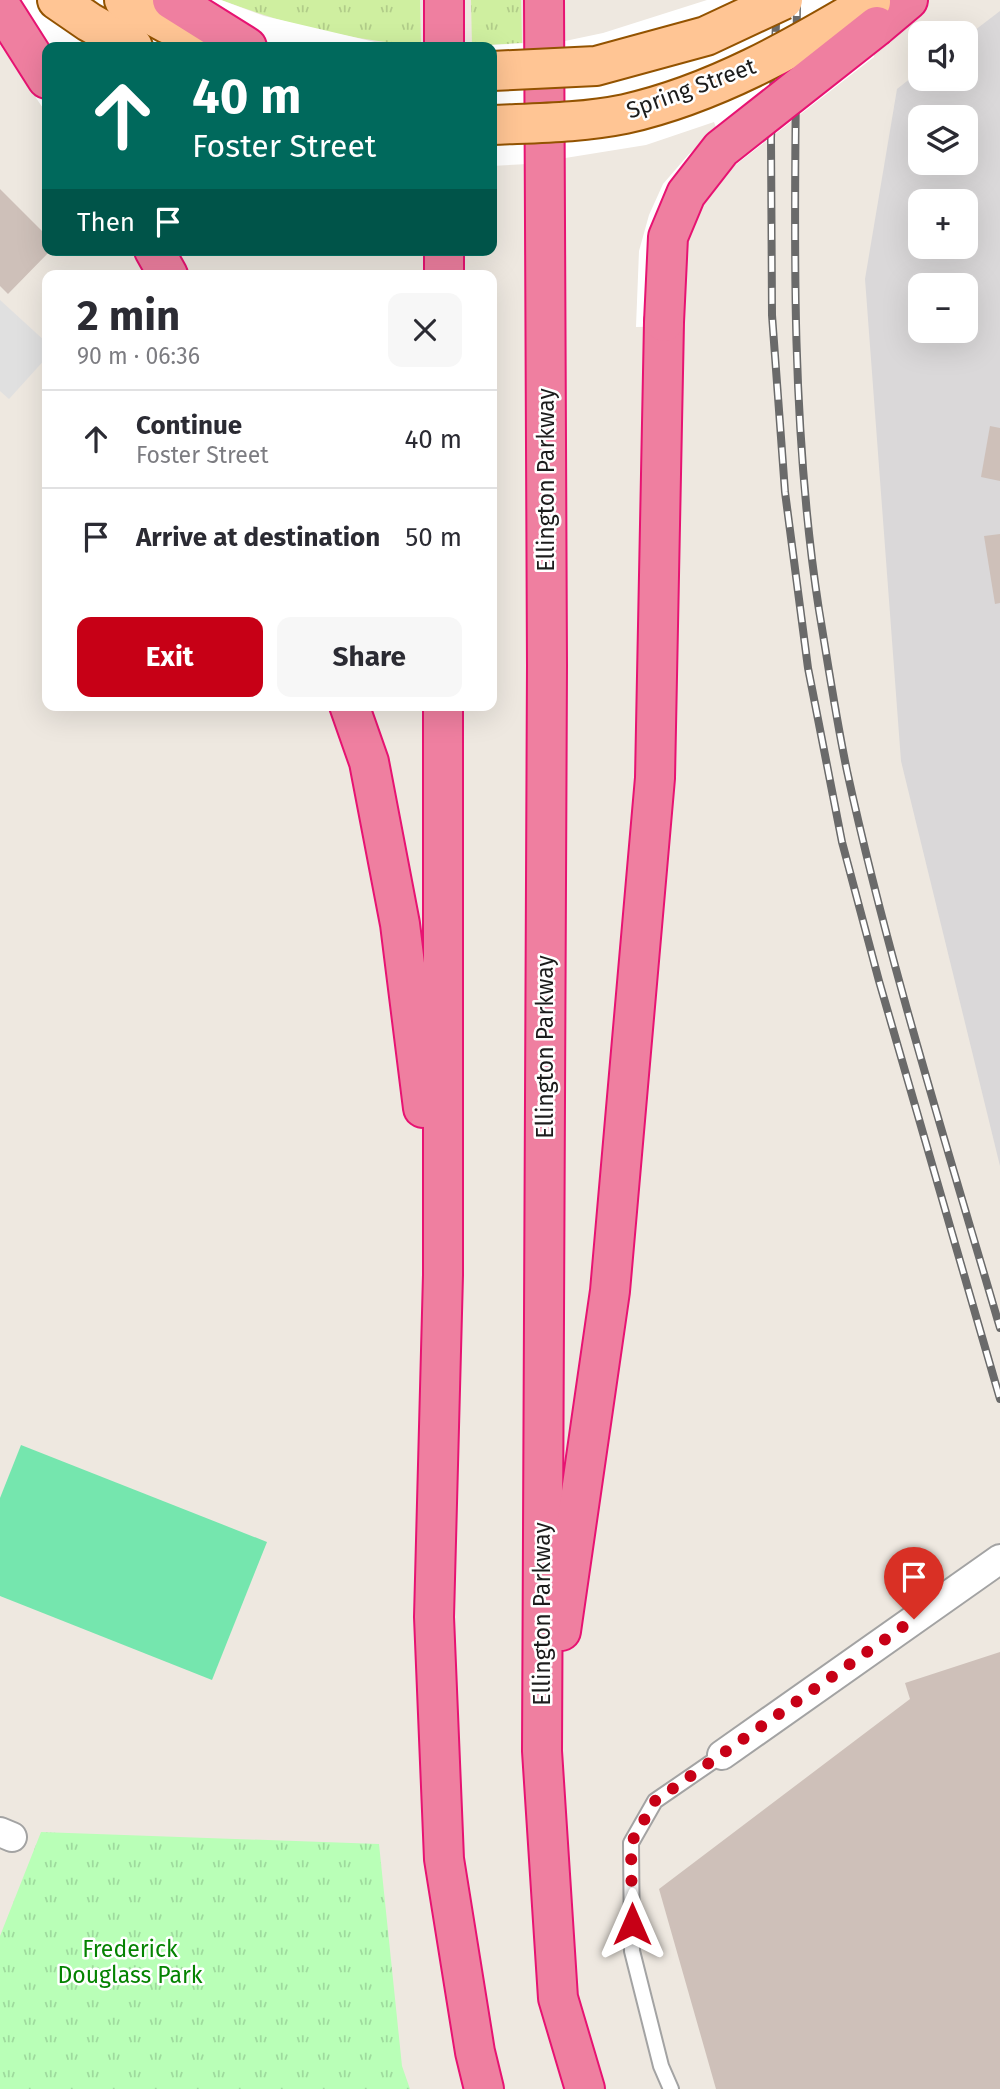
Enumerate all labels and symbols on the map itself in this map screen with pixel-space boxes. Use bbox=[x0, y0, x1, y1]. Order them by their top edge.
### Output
street label: Spring Street bbox=[623, 51, 760, 124]
street label: Ellington Parkway bbox=[532, 388, 560, 572]
street label: Ellington Parkway bbox=[531, 955, 559, 1139]
street label: Ellington Parkway bbox=[528, 1522, 556, 1706]
pin bbox=[884, 1547, 944, 1619]
position arrow bbox=[595, 1887, 669, 1961]
park label: Frederick Douglass Park bbox=[57, 1935, 203, 1989]

